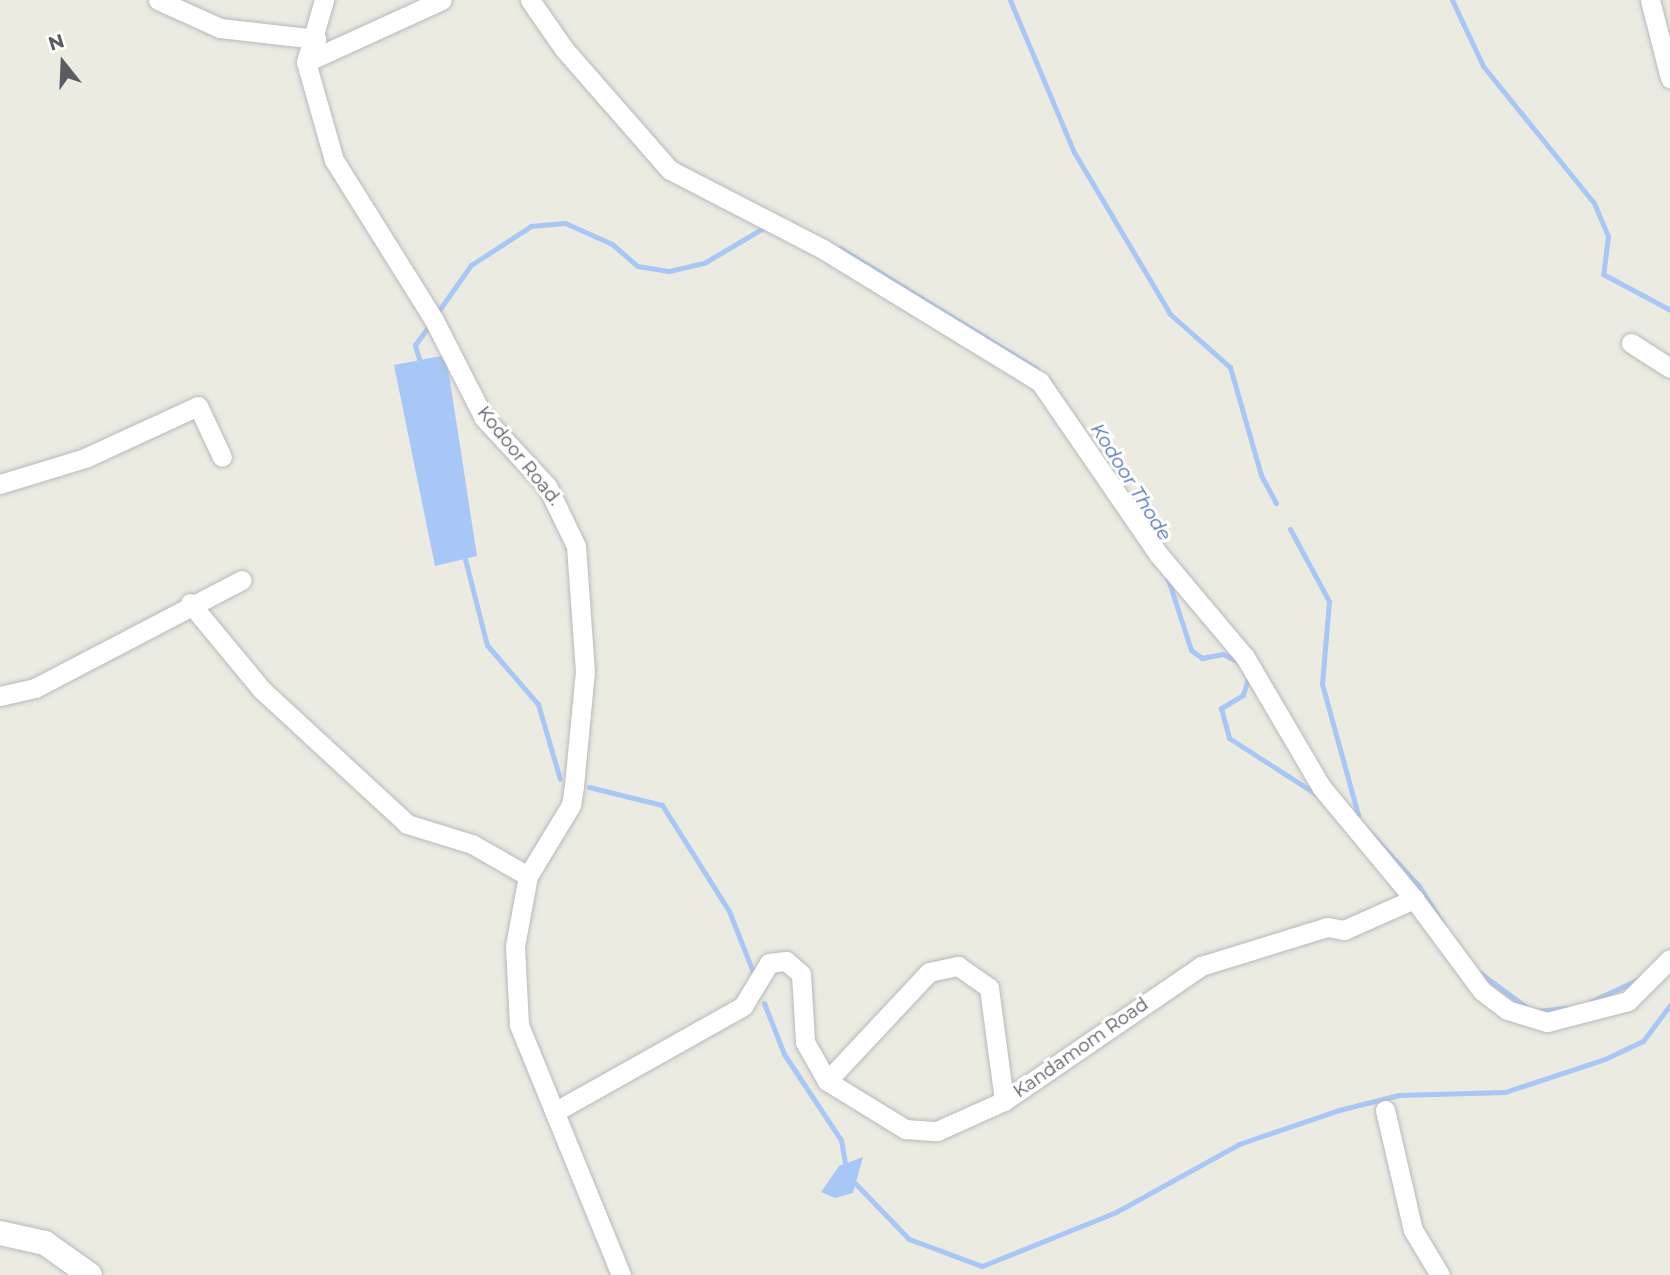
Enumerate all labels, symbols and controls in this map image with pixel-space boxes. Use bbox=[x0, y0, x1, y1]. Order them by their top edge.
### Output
north arrow bbox=[28, 28, 98, 98]
text: N bbox=[45, 29, 67, 56]
street label: Kodoor Road. bbox=[472, 402, 566, 510]
water label: Kodoor Thode bbox=[1086, 419, 1176, 545]
street label: Kandamom Road bbox=[1010, 993, 1152, 1103]

